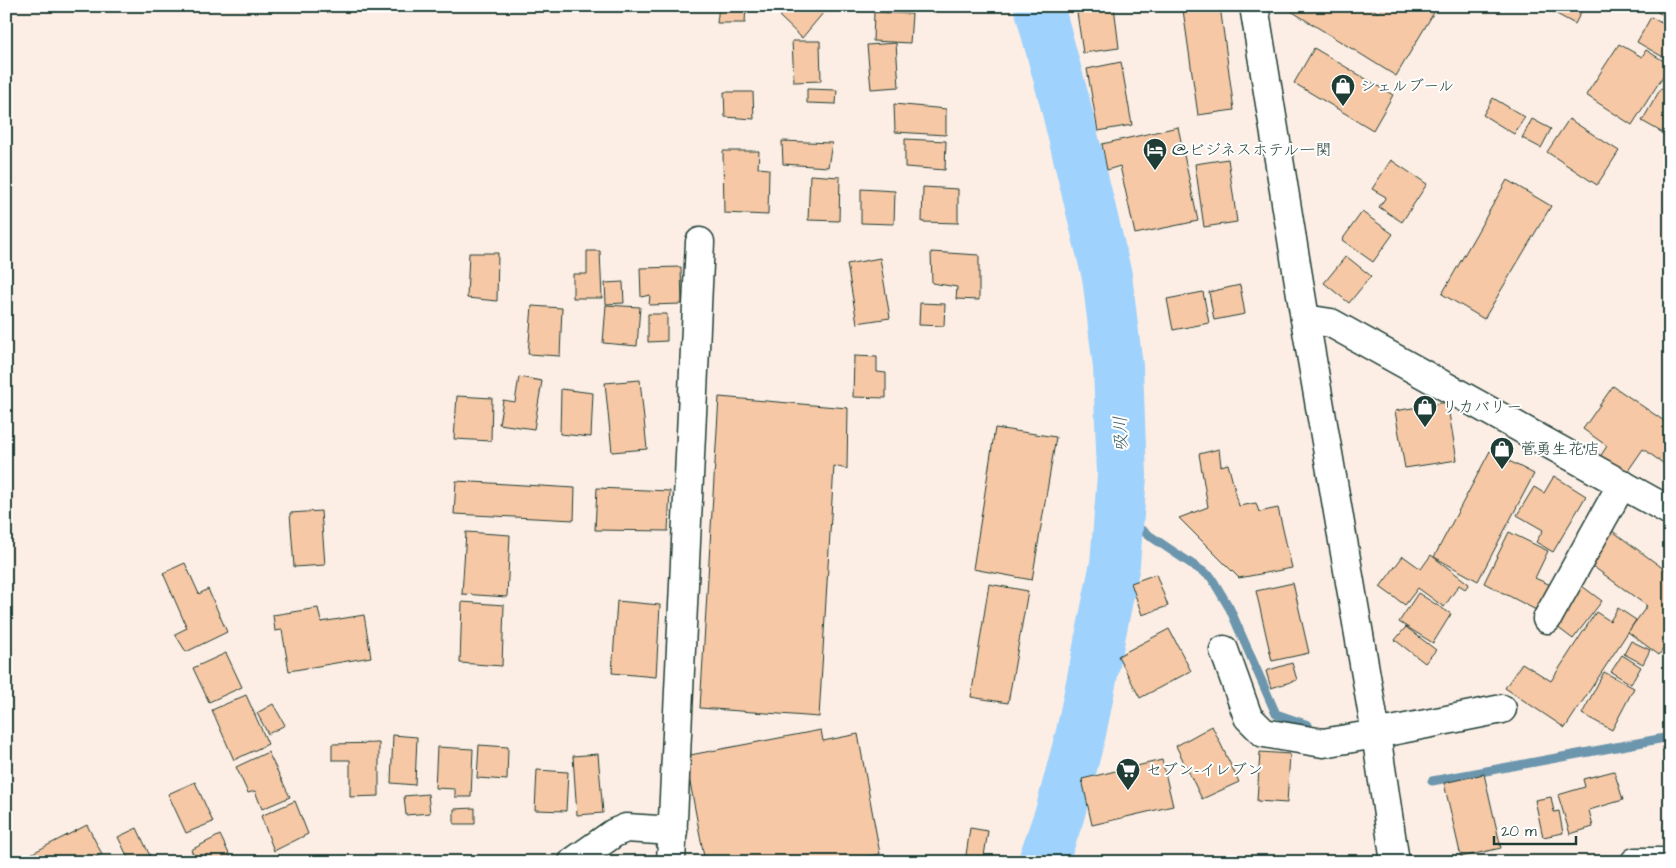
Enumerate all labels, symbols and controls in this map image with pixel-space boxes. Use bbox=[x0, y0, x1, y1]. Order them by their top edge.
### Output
shop icon: シェルブール bbox=[1330, 73, 1356, 107]
place label: シェルブール bbox=[1360, 75, 1454, 97]
hotel icon: @ビジネスホテル一関 bbox=[1142, 137, 1168, 171]
place label: @ビジネスホテル一関 bbox=[1172, 139, 1331, 161]
shop icon: リカバリー bbox=[1412, 394, 1438, 428]
place label: リカバリー bbox=[1442, 396, 1522, 418]
water label: 吸川 bbox=[1108, 416, 1134, 452]
shop icon: 菅勇生花店 bbox=[1489, 436, 1515, 470]
place label: 菅勇生花店 bbox=[1520, 438, 1600, 460]
supermarket icon: セブン-イレブン bbox=[1115, 757, 1141, 791]
place label: セブン-イレブン bbox=[1146, 759, 1263, 781]
scale bar bbox=[1494, 813, 1576, 845]
text: 20 m bbox=[1501, 821, 1537, 842]

